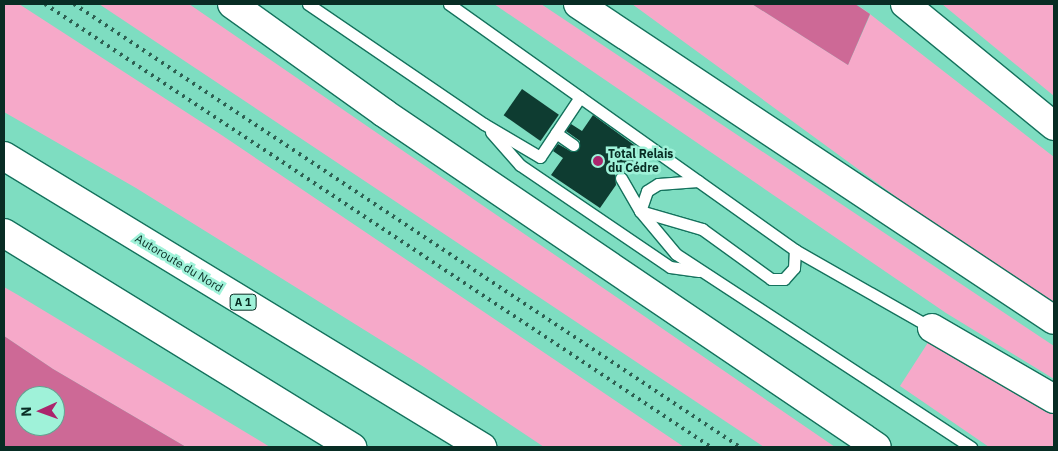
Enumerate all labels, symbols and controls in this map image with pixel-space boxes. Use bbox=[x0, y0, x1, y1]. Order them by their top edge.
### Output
place label: Total Relais du Cédre bbox=[608, 147, 673, 175]
marker: Total Relais du Cédre bbox=[592, 155, 604, 167]
street label: Autoroute du Nord bbox=[132, 231, 226, 295]
road number: A 1 bbox=[229, 294, 257, 310]
north arrow bbox=[15, 386, 65, 436]
text: N bbox=[17, 406, 35, 417]

